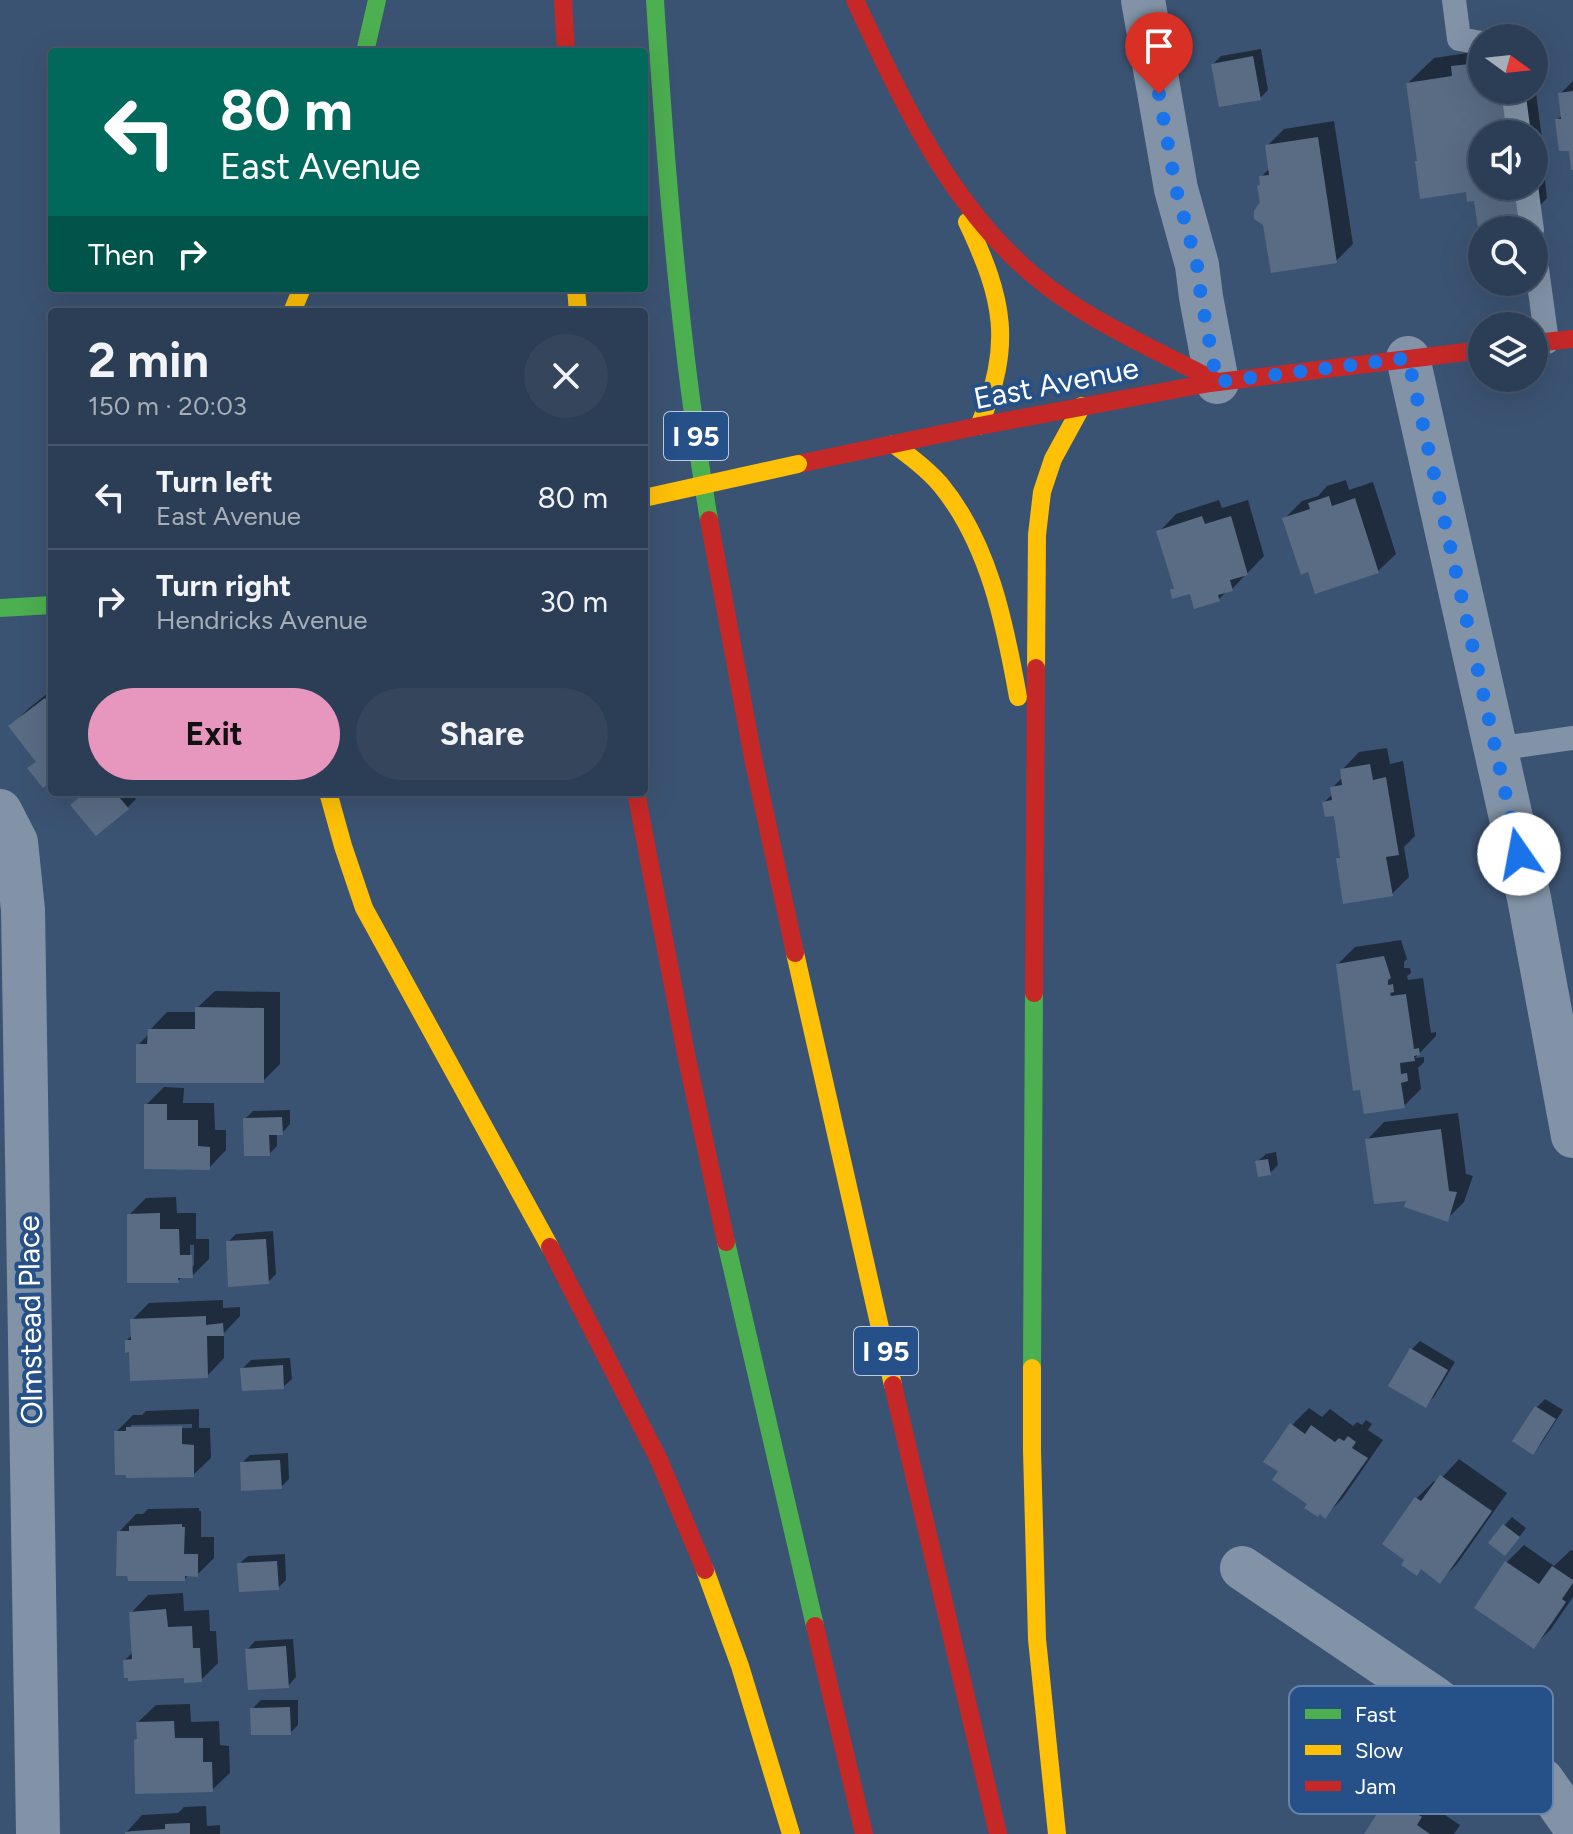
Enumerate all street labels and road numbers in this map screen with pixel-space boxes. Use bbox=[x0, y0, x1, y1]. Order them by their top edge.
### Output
street label: East Avenue bbox=[970, 349, 1142, 417]
road number: I 95 bbox=[664, 412, 728, 460]
street label: Olmstead Place bbox=[10, 1215, 50, 1425]
road number: I 95 bbox=[854, 1327, 918, 1375]

